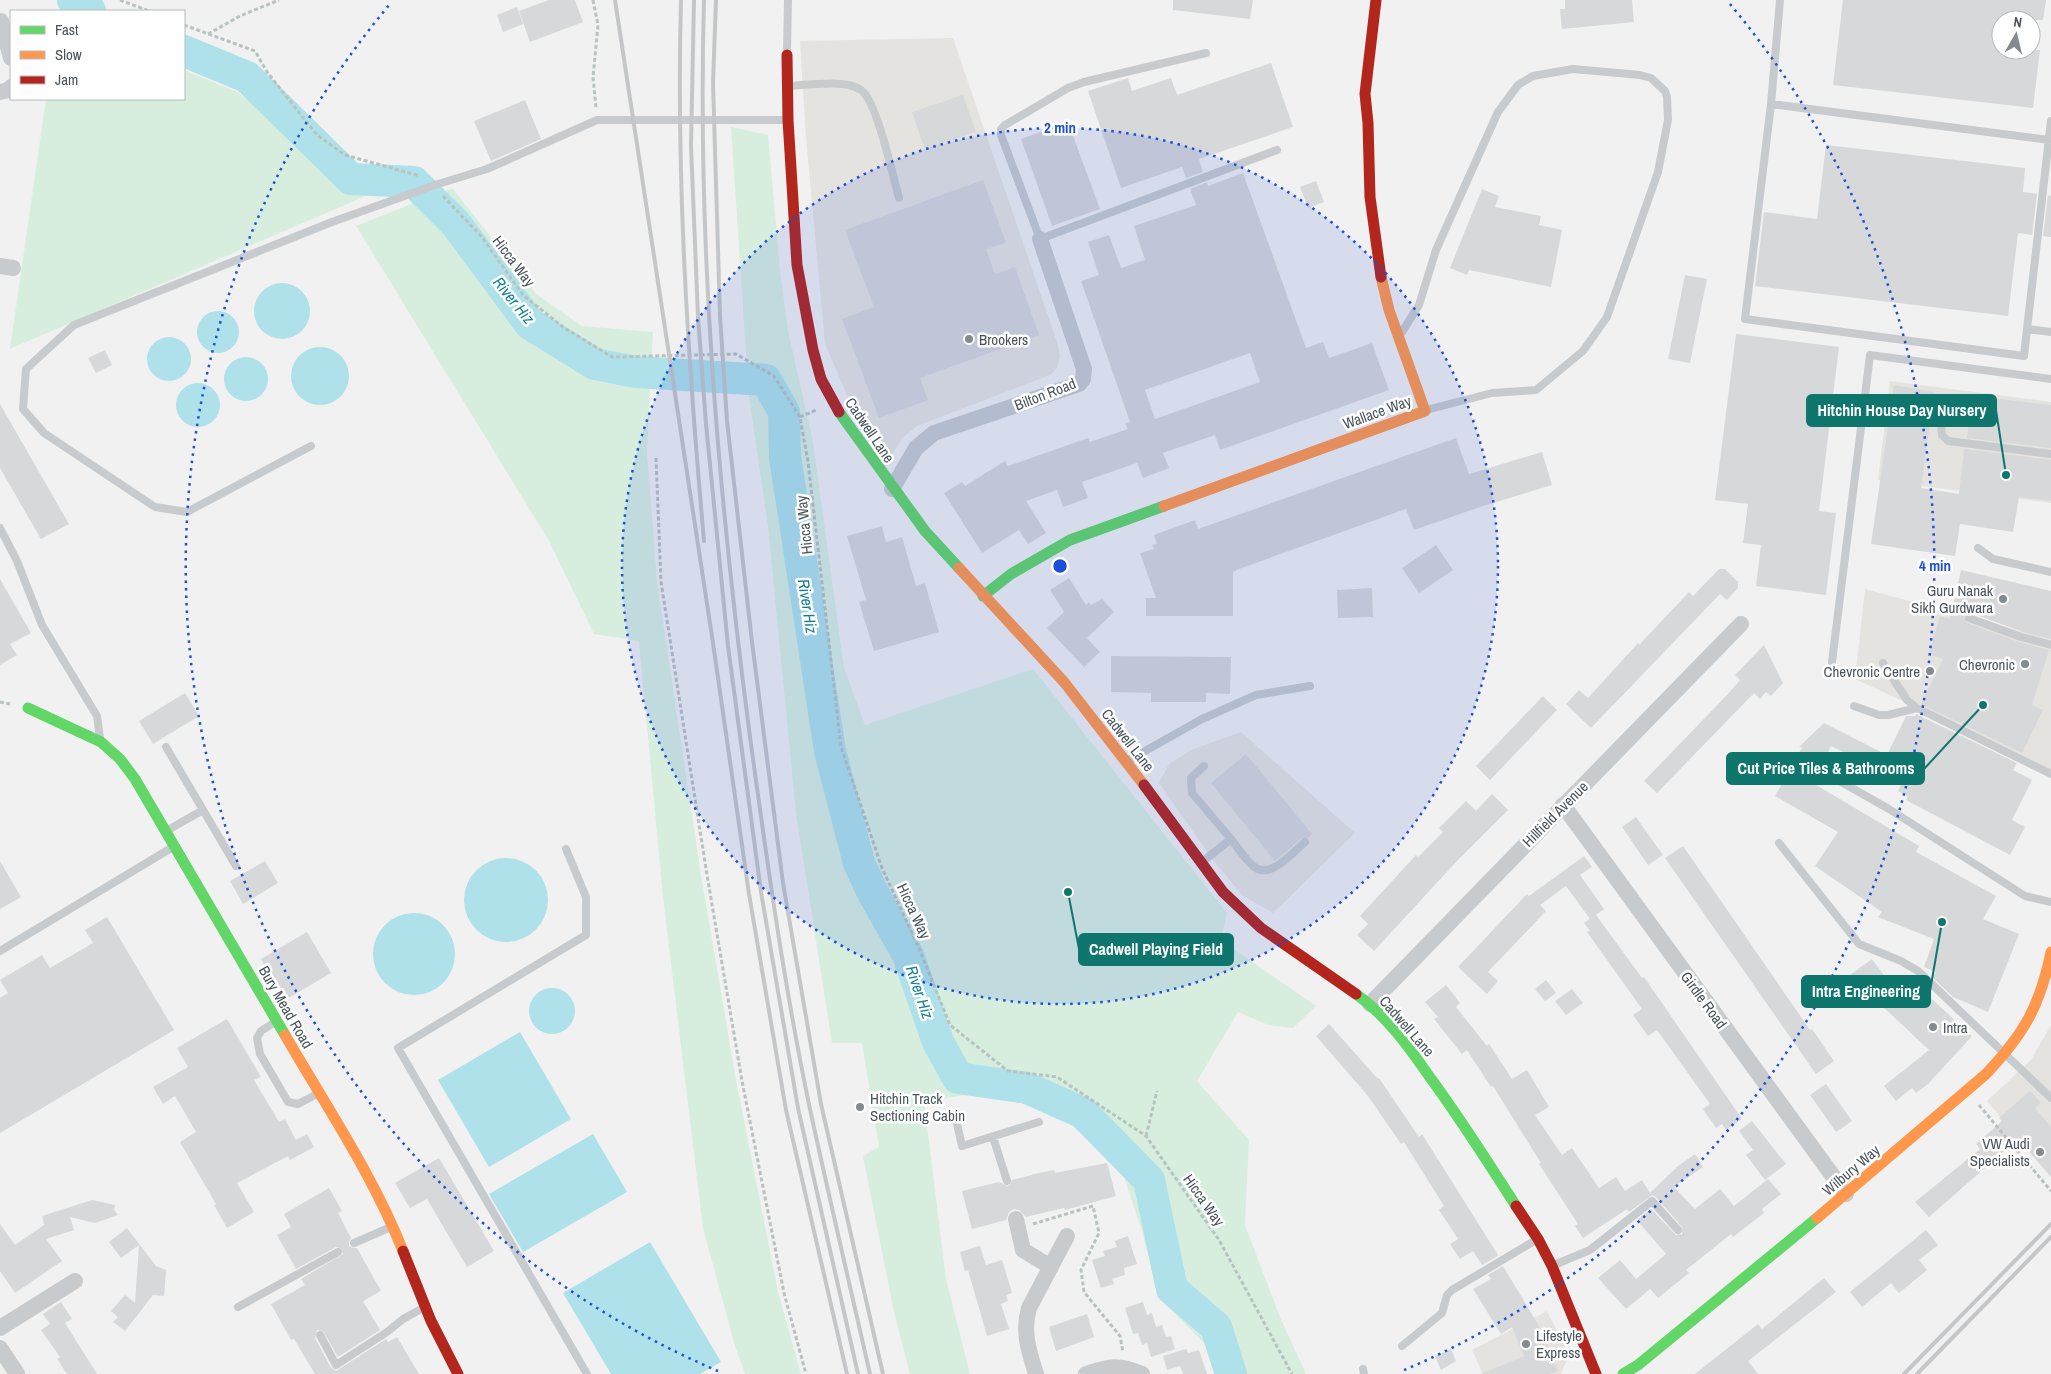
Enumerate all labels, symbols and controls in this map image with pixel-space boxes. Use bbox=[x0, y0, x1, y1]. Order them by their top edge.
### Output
legend bbox=[10, 10, 185, 100]
north arrow bbox=[1991, 10, 2041, 60]
text: N bbox=[2012, 13, 2023, 32]
text: Fast bbox=[55, 19, 79, 40]
text: Slow bbox=[55, 44, 82, 65]
text: Jam bbox=[55, 69, 78, 90]
text: 2 min bbox=[1044, 117, 1076, 138]
street label: Hicca Way bbox=[488, 231, 541, 292]
water label: River Hiz bbox=[488, 272, 540, 329]
place label: Brookers bbox=[979, 329, 1028, 350]
marker: Brookers bbox=[963, 333, 975, 345]
street label: Bilton Road bbox=[1011, 373, 1079, 415]
street label: Wallace Way bbox=[1340, 390, 1415, 434]
street label: Cadwell Lane bbox=[840, 393, 900, 467]
callout: Hitchin House Day Nursery bbox=[1807, 395, 1996, 426]
text: Hitchin House Day Nursery bbox=[1817, 399, 1987, 421]
street label: Hicca Way bbox=[790, 494, 818, 555]
text: 4 min bbox=[1919, 555, 1951, 576]
centre of rings bbox=[1051, 557, 1069, 575]
water label: River Hiz bbox=[793, 577, 823, 635]
place label: Guru Nanak Sikh Gurdwara bbox=[1911, 580, 1994, 618]
marker: Guru Nanak Sikh Gurdwara bbox=[1997, 593, 2009, 605]
place label: Chevronic bbox=[1959, 654, 2015, 675]
marker: Chevronic bbox=[2019, 658, 2031, 670]
place label: Chevronic Centre bbox=[1824, 661, 1920, 682]
marker: Chevronic Centre bbox=[1924, 665, 1936, 677]
street label: Cadwell Lane bbox=[1097, 704, 1159, 776]
callout: Cut Price Tiles & Bathrooms bbox=[1727, 753, 1924, 784]
text: Cut Price Tiles & Bathrooms bbox=[1738, 757, 1914, 779]
street label: Hillfield Avenue bbox=[1517, 776, 1593, 852]
street label: Hicca Way bbox=[892, 880, 936, 943]
callout: Cadwell Playing Field bbox=[1079, 934, 1233, 965]
text: Cadwell Playing Field bbox=[1089, 938, 1223, 960]
street label: Bury Mead Road bbox=[254, 962, 318, 1052]
water label: River Hiz bbox=[901, 963, 939, 1022]
street label: Girdle Road bbox=[1676, 967, 1732, 1033]
callout: Intra Engineering bbox=[1802, 976, 1930, 1007]
text: Intra Engineering bbox=[1812, 980, 1920, 1002]
street label: Cadwell Lane bbox=[1375, 991, 1439, 1061]
place label: Intra bbox=[1943, 1017, 1968, 1038]
marker: Intra bbox=[1927, 1021, 1939, 1033]
place label: Hitchin Track Sectioning Cabin bbox=[870, 1088, 965, 1126]
marker: Hitchin Track Sectioning Cabin bbox=[854, 1101, 866, 1113]
place label: VW Audi Specialists bbox=[1970, 1133, 2030, 1171]
street label: Wilbury Way bbox=[1818, 1139, 1885, 1200]
marker: VW Audi Specialists bbox=[2034, 1146, 2046, 1158]
street label: Hicca Way bbox=[1178, 1170, 1230, 1231]
place label: Lifestyle Express bbox=[1536, 1325, 1582, 1363]
marker: Lifestyle Express bbox=[1520, 1338, 1532, 1350]

